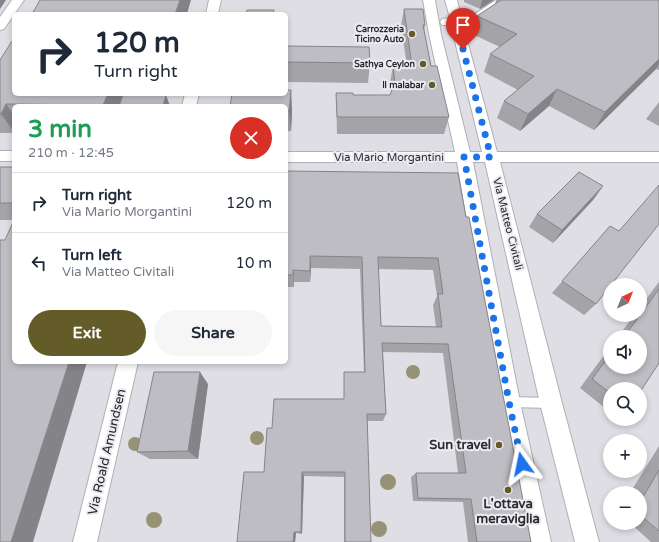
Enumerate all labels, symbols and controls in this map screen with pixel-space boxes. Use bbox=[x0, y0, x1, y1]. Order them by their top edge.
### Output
pin bbox=[446, 8, 480, 49]
icon: arrive bbox=[452, 14, 474, 36]
place label: Carrozzeria Ticino Auto bbox=[354, 24, 405, 45]
text: 120 m bbox=[94, 26, 180, 60]
icon: right bbox=[28, 28, 80, 80]
marker: Carrozzeria Ticino Auto bbox=[407, 29, 417, 39]
place label: Sathya Ceylon bbox=[354, 59, 415, 70]
marker: Sathya Ceylon bbox=[418, 59, 428, 69]
text: Turn right bbox=[94, 60, 178, 82]
place label: Il malabar bbox=[382, 80, 425, 91]
marker: Il malabar bbox=[427, 80, 437, 90]
text: 3 min bbox=[28, 115, 92, 144]
button: close bbox=[230, 117, 272, 159]
text: 210 m · 12:45 bbox=[28, 145, 114, 161]
street label: Via Mario Morgantini bbox=[334, 151, 444, 164]
street label: Via Matteo Civitali bbox=[490, 176, 526, 272]
text: Turn right bbox=[62, 186, 132, 204]
icon: right bbox=[28, 192, 50, 214]
text: 120 m bbox=[226, 194, 272, 212]
text: Via Mario Morgantini bbox=[62, 204, 192, 220]
text: Turn left bbox=[62, 246, 122, 264]
icon: left bbox=[28, 252, 50, 274]
text: 10 m bbox=[235, 254, 272, 272]
text: Via Matteo Civitali bbox=[62, 264, 174, 280]
north arrow bbox=[603, 278, 647, 322]
map controls bbox=[603, 278, 647, 530]
button: Exit bbox=[28, 310, 146, 356]
button: Share bbox=[154, 310, 272, 356]
button: sound bbox=[603, 330, 647, 374]
button: search bbox=[603, 382, 647, 426]
street label: Via Roald Amundsen bbox=[85, 387, 129, 517]
button: + bbox=[603, 434, 647, 478]
place label: Sun travel bbox=[429, 437, 491, 453]
marker: Sun travel bbox=[494, 440, 504, 450]
position arrow bbox=[501, 443, 543, 485]
marker: L'ottava meraviglia bbox=[503, 485, 513, 495]
button: − bbox=[603, 486, 647, 530]
place label: L'ottava meraviglia bbox=[476, 496, 540, 527]

